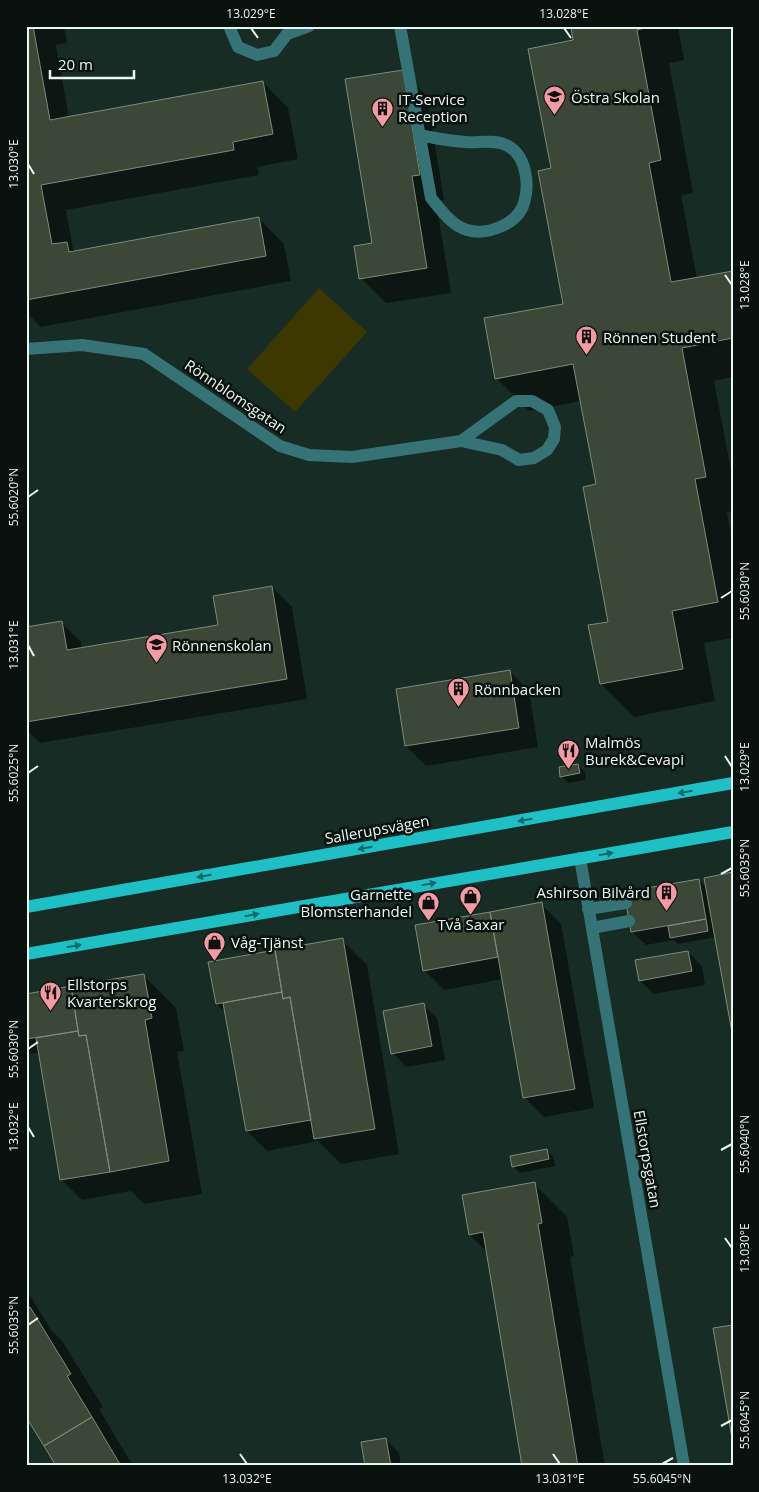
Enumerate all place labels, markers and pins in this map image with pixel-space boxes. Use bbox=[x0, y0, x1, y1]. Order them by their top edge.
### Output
school or university icon: Östra Skolan bbox=[543, 85, 567, 116]
place label: Östra Skolan bbox=[571, 87, 660, 107]
place label: IT-Service Reception bbox=[398, 89, 468, 126]
building icon: IT-Service Reception bbox=[370, 96, 394, 127]
building icon: Rönnen Student bbox=[575, 325, 599, 356]
place label: Rönnen Student bbox=[603, 327, 716, 347]
school or university icon: Rönnenskolan bbox=[144, 633, 168, 664]
place label: Rönnenskolan bbox=[172, 635, 272, 655]
building icon: Rönnbacken bbox=[446, 677, 470, 708]
place label: Rönnbacken bbox=[474, 679, 561, 699]
place label: Malmös Burek&Cevapi bbox=[585, 732, 684, 769]
restaurant icon: Malmös Burek&Cevapi bbox=[557, 739, 581, 770]
building icon: Ashirson Bilvård bbox=[654, 880, 678, 911]
place label: Ashirson Bilvård bbox=[537, 882, 650, 902]
place label: Garnette Blomsterhandel bbox=[300, 884, 412, 921]
shop icon: Två Saxar bbox=[459, 884, 483, 915]
shop icon: Garnette Blomsterhandel bbox=[416, 891, 440, 922]
place label: Två Saxar bbox=[438, 914, 504, 934]
shop icon: Våg-Tjänst bbox=[203, 930, 227, 961]
place label: Våg-Tjänst bbox=[231, 932, 303, 952]
place label: Ellstorps Kvarterskrog bbox=[67, 974, 156, 1011]
restaurant icon: Ellstorps Kvarterskrog bbox=[39, 981, 63, 1012]

